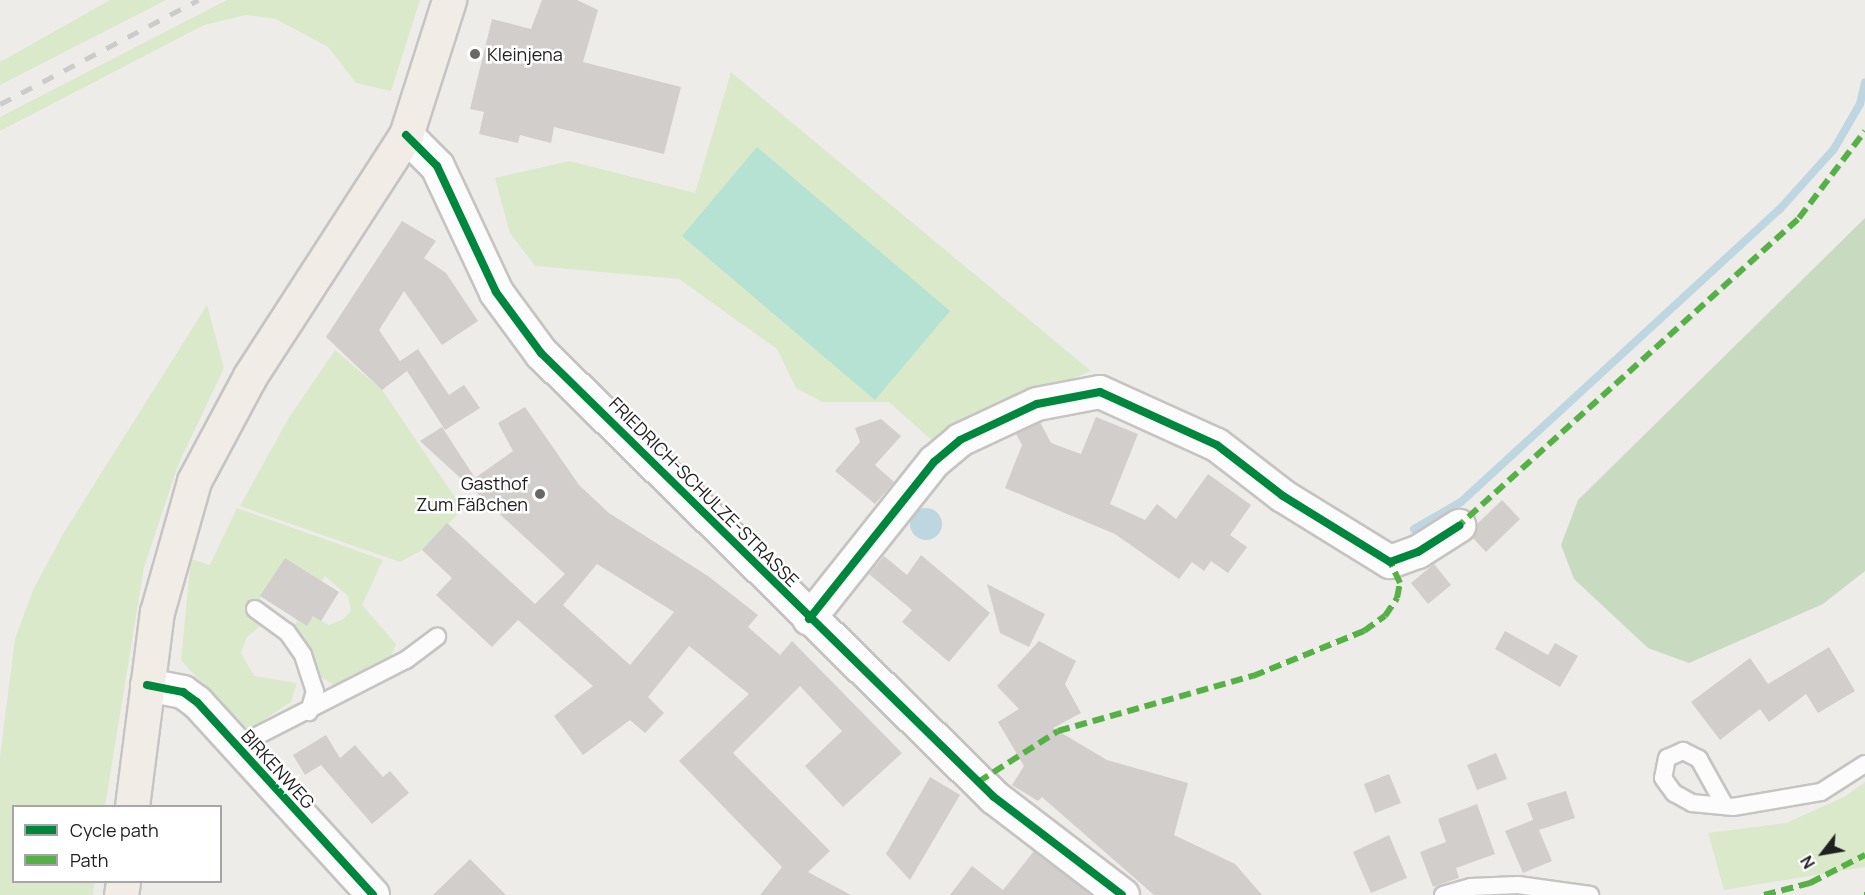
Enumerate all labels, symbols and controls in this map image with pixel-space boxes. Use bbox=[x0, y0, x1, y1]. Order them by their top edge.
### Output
place label: Kleinjena bbox=[487, 43, 563, 65]
marker: Kleinjena bbox=[468, 47, 482, 61]
street label: FRIEDRICH-SCHULZE-STRASSE bbox=[605, 393, 803, 591]
place label: Gasthof Zum Fäßchen bbox=[416, 473, 528, 516]
marker: Gasthof Zum Fäßchen bbox=[533, 487, 547, 501]
street label: BIRKENWEG bbox=[237, 725, 319, 813]
legend bbox=[12, 805, 222, 883]
text: Cycle path bbox=[70, 818, 159, 842]
north arrow bbox=[1793, 823, 1853, 883]
text: Path bbox=[70, 848, 108, 872]
text: N bbox=[1795, 852, 1820, 873]

